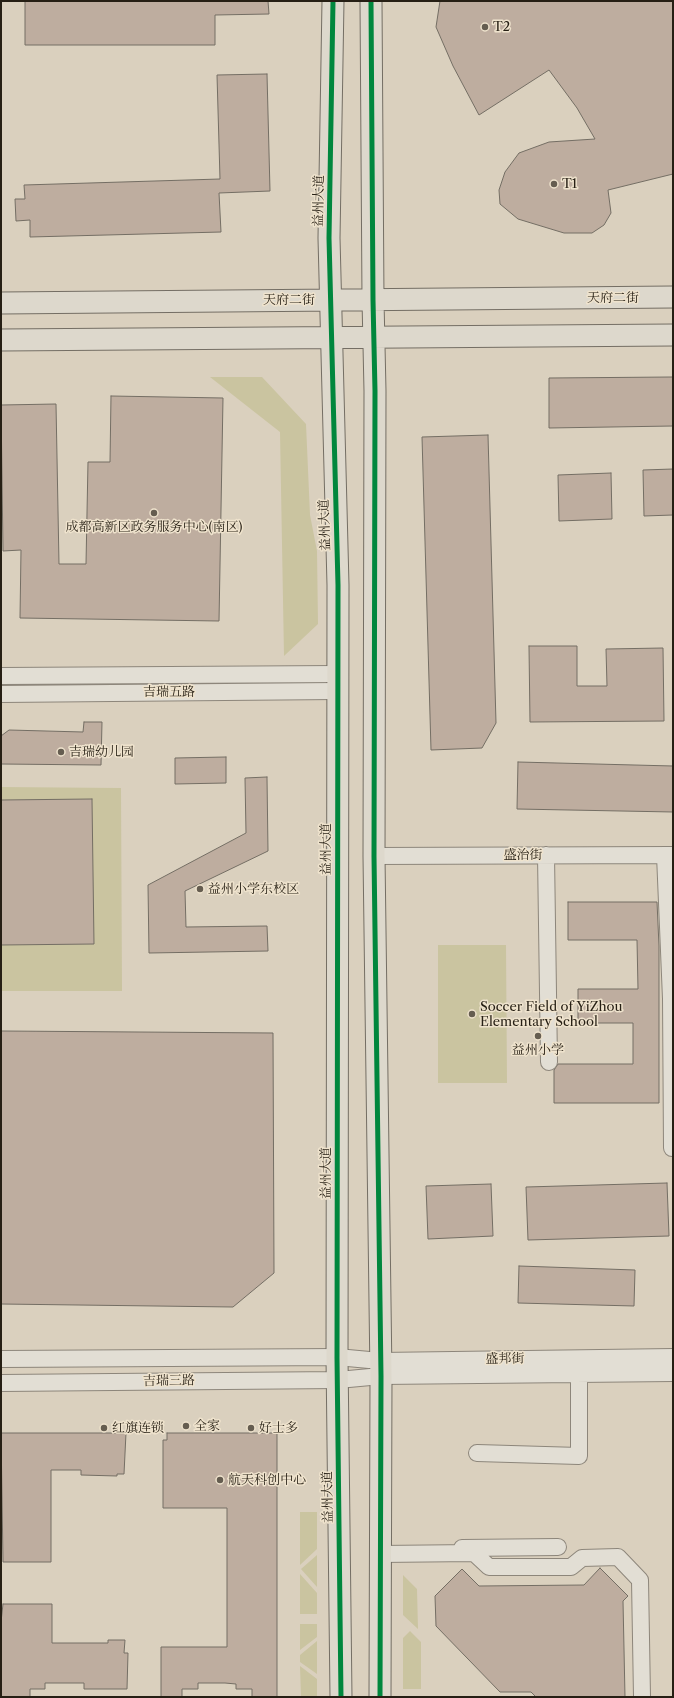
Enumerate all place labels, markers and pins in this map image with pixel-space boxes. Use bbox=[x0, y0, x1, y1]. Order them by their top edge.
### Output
place label: T2 bbox=[493, 19, 510, 35]
marker: T2 bbox=[480, 22, 490, 32]
place label: T1 bbox=[562, 176, 577, 192]
marker: T1 bbox=[549, 179, 559, 189]
marker: 成都高新区政务服务中心(南区) bbox=[149, 508, 159, 518]
place label: 成都高新区政务服务中心(南区) bbox=[66, 519, 242, 535]
place label: 吉瑞幼儿园 bbox=[69, 744, 134, 760]
marker: 吉瑞幼儿园 bbox=[56, 747, 66, 757]
place label: 益州小学东校区 bbox=[208, 881, 299, 897]
marker: 益州小学东校区 bbox=[195, 884, 205, 894]
place label: Soccer Field of YiZhou Elementary School bbox=[480, 999, 623, 1030]
marker: Soccer Field of YiZhou Elementary School bbox=[467, 1009, 477, 1019]
marker: 益州小学 bbox=[533, 1031, 543, 1041]
place label: 益州小学 bbox=[512, 1042, 564, 1058]
place label: 全家 bbox=[194, 1418, 220, 1434]
place label: 红旗连锁 bbox=[112, 1420, 164, 1436]
place label: 好士多 bbox=[259, 1420, 298, 1436]
marker: 全家 bbox=[181, 1421, 191, 1431]
marker: 红旗连锁 bbox=[99, 1423, 109, 1433]
marker: 好士多 bbox=[246, 1423, 256, 1433]
place label: 航天科创中心 bbox=[228, 1472, 306, 1488]
marker: 航天科创中心 bbox=[215, 1475, 225, 1485]

